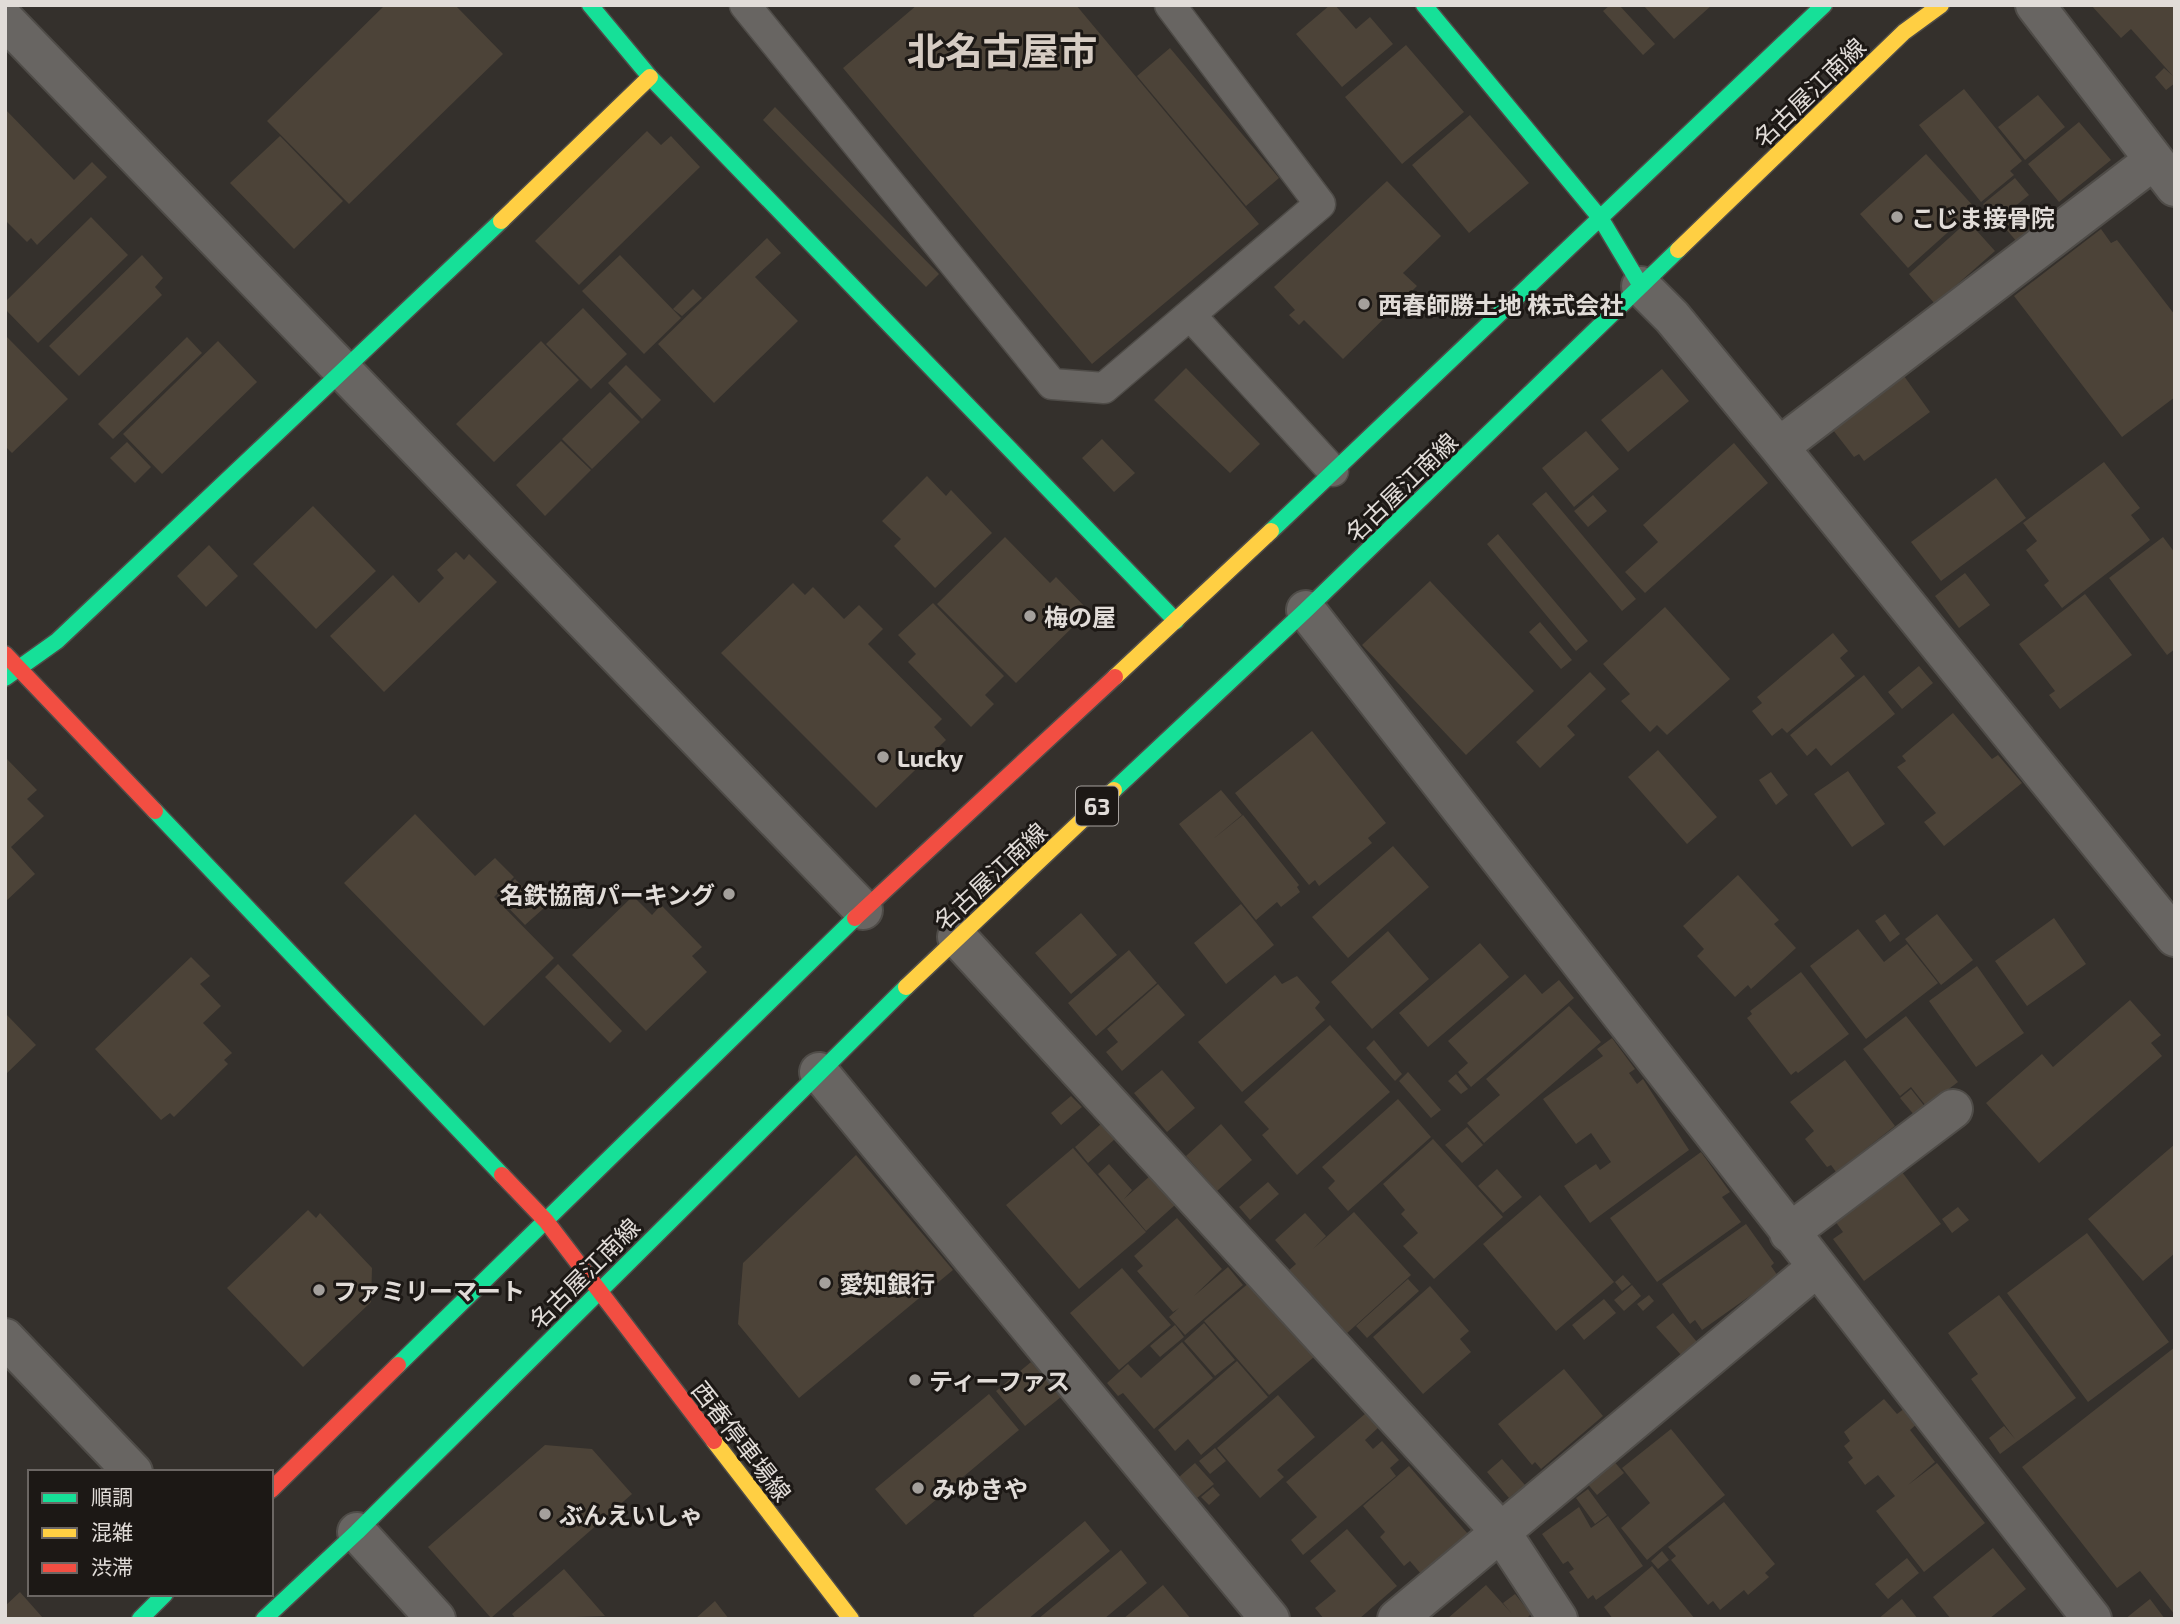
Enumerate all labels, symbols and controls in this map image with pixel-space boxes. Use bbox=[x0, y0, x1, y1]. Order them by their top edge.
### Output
district label: 北名古屋市 bbox=[907, 27, 1097, 73]
street label: 名古屋江南線 bbox=[1747, 32, 1871, 152]
place label: こじま接骨院 bbox=[1911, 203, 2055, 232]
marker: こじま接骨院 bbox=[1889, 209, 1905, 225]
place label: 西春師勝土地 株式会社 bbox=[1378, 290, 1623, 319]
marker: 西春師勝土地 株式会社 bbox=[1356, 296, 1372, 312]
street label: 名古屋江南線 bbox=[1339, 427, 1463, 547]
place label: 梅の屋 bbox=[1044, 602, 1116, 631]
marker: 梅の屋 bbox=[1022, 608, 1038, 624]
place label: Lucky bbox=[897, 743, 964, 772]
marker: Lucky bbox=[875, 749, 891, 765]
road number: 63 bbox=[1076, 786, 1118, 826]
street label: 名古屋江南線 bbox=[927, 816, 1053, 936]
place label: 名鉄協商パーキング bbox=[500, 880, 715, 909]
marker: 名鉄協商パーキング bbox=[721, 886, 737, 902]
street label: 名古屋江南線 bbox=[523, 1212, 645, 1334]
place label: 愛知銀行 bbox=[839, 1269, 935, 1298]
marker: 愛知銀行 bbox=[817, 1275, 833, 1291]
place label: ファミリーマート bbox=[333, 1276, 525, 1305]
marker: ファミリーマート bbox=[311, 1282, 327, 1298]
place label: ティーファス bbox=[929, 1366, 1070, 1395]
marker: ティーファス bbox=[907, 1372, 923, 1388]
street label: 西春停車場線 bbox=[686, 1375, 798, 1507]
legend bbox=[28, 1470, 273, 1596]
place label: みゆきや bbox=[932, 1474, 1028, 1503]
marker: みゆきや bbox=[910, 1480, 926, 1496]
text: 順調 bbox=[91, 1484, 133, 1509]
place label: ぶんえいしゃ bbox=[559, 1500, 703, 1529]
marker: ぶんえいしゃ bbox=[537, 1506, 553, 1522]
text: 混雑 bbox=[91, 1519, 133, 1544]
text: 渋滞 bbox=[91, 1554, 133, 1579]

